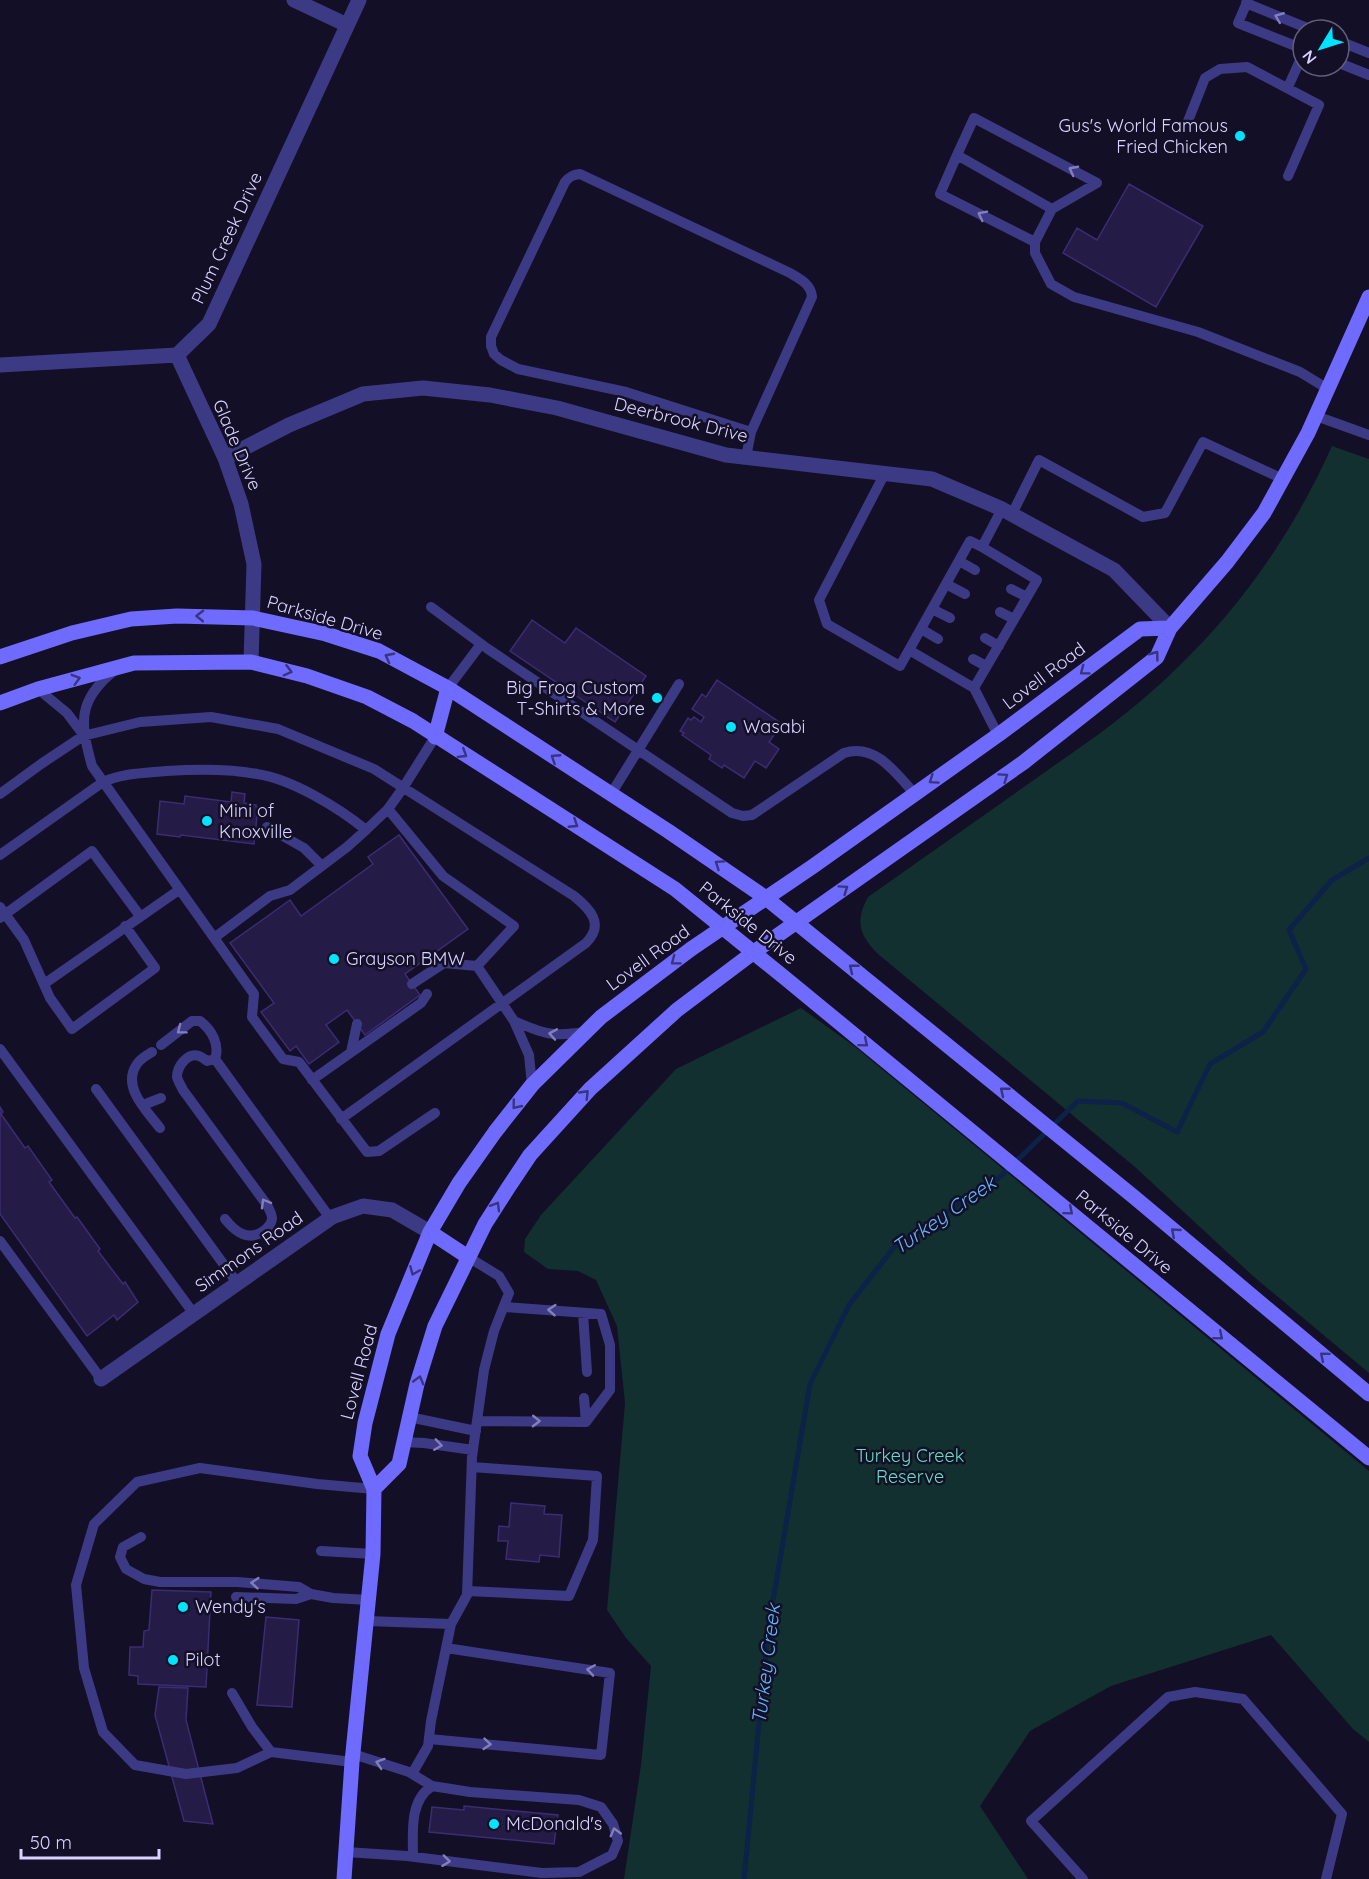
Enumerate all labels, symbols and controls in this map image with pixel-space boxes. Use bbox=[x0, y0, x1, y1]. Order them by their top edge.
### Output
one-way arrow bbox=[1275, 11, 1285, 24]
north arrow bbox=[1291, 18, 1351, 78]
text: N bbox=[1298, 46, 1321, 68]
place label: Gus's World Famous Fried Chicken bbox=[1059, 114, 1228, 158]
marker: Gus's World Famous Fried Chicken bbox=[1233, 129, 1247, 143]
one-way arrow bbox=[1069, 166, 1079, 177]
street label: Plum Creek Drive bbox=[186, 168, 267, 307]
one-way arrow bbox=[978, 211, 989, 223]
street label: Deerbrook Drive bbox=[612, 392, 751, 447]
street label: Glade Drive bbox=[208, 396, 267, 494]
street label: Parkside Drive bbox=[264, 590, 386, 645]
one-way arrow bbox=[195, 610, 204, 622]
street label: Lovell Road bbox=[998, 637, 1090, 714]
one-way arrow bbox=[1148, 651, 1159, 662]
one-way arrow bbox=[384, 653, 395, 664]
one-way arrow bbox=[283, 664, 293, 677]
one-way arrow bbox=[1079, 664, 1090, 675]
one-way arrow bbox=[71, 674, 81, 687]
place label: Big Frog Custom T-Shirts & More bbox=[506, 676, 645, 720]
marker: Big Frog Custom T-Shirts & More bbox=[650, 691, 664, 705]
place label: Wasabi bbox=[743, 715, 805, 738]
marker: Wasabi bbox=[724, 720, 738, 734]
one-way arrow bbox=[457, 747, 468, 758]
one-way arrow bbox=[551, 753, 561, 765]
one-way arrow bbox=[928, 773, 939, 784]
one-way arrow bbox=[997, 773, 1008, 784]
place label: Mini of Knoxville bbox=[219, 799, 292, 843]
marker: Mini of Knoxville bbox=[200, 814, 214, 828]
one-way arrow bbox=[568, 817, 578, 829]
one-way arrow bbox=[714, 860, 725, 871]
street label: Parkside Drive bbox=[695, 876, 802, 969]
one-way arrow bbox=[838, 885, 849, 896]
street label: Lovell Road bbox=[601, 920, 694, 996]
place label: Grayson BMW bbox=[346, 947, 465, 970]
marker: Grayson BMW bbox=[327, 952, 341, 966]
one-way arrow bbox=[671, 954, 682, 965]
one-way arrow bbox=[849, 965, 860, 976]
one-way arrow bbox=[176, 1023, 187, 1034]
one-way arrow bbox=[548, 1028, 558, 1041]
one-way arrow bbox=[857, 1035, 868, 1046]
one-way arrow bbox=[1000, 1087, 1011, 1098]
one-way arrow bbox=[578, 1090, 589, 1101]
one-way arrow bbox=[512, 1098, 523, 1109]
water label: Turkey Creek bbox=[887, 1168, 1002, 1259]
street label: Parkside Drive bbox=[1071, 1184, 1178, 1279]
one-way arrow bbox=[261, 1199, 272, 1209]
one-way arrow bbox=[489, 1202, 501, 1212]
one-way arrow bbox=[1062, 1204, 1073, 1215]
street label: Simmons Road bbox=[190, 1206, 307, 1297]
one-way arrow bbox=[1171, 1228, 1182, 1239]
one-way arrow bbox=[409, 1264, 421, 1275]
one-way arrow bbox=[547, 1304, 556, 1317]
street label: Lovell Road bbox=[335, 1322, 382, 1422]
one-way arrow bbox=[1212, 1328, 1223, 1339]
one-way arrow bbox=[1320, 1353, 1331, 1364]
one-way arrow bbox=[411, 1375, 424, 1385]
one-way arrow bbox=[531, 1415, 540, 1427]
one-way arrow bbox=[434, 1439, 443, 1451]
park label: Turkey Creek Reserve bbox=[856, 1444, 964, 1488]
one-way arrow bbox=[250, 1577, 260, 1590]
place label: Wendy's bbox=[195, 1595, 266, 1618]
marker: Wendy's bbox=[176, 1600, 190, 1614]
water label: Turkey Creek bbox=[746, 1600, 786, 1725]
place label: Pilot bbox=[185, 1648, 221, 1671]
marker: Pilot bbox=[166, 1653, 180, 1667]
one-way arrow bbox=[587, 1665, 596, 1677]
one-way arrow bbox=[482, 1737, 491, 1750]
one-way arrow bbox=[375, 1757, 386, 1770]
place label: McDonald's bbox=[506, 1812, 602, 1835]
marker: McDonald's bbox=[487, 1817, 501, 1831]
scale bar bbox=[21, 1822, 159, 1860]
one-way arrow bbox=[610, 1827, 622, 1838]
text: 50 m bbox=[30, 1831, 72, 1854]
one-way arrow bbox=[441, 1854, 451, 1866]

